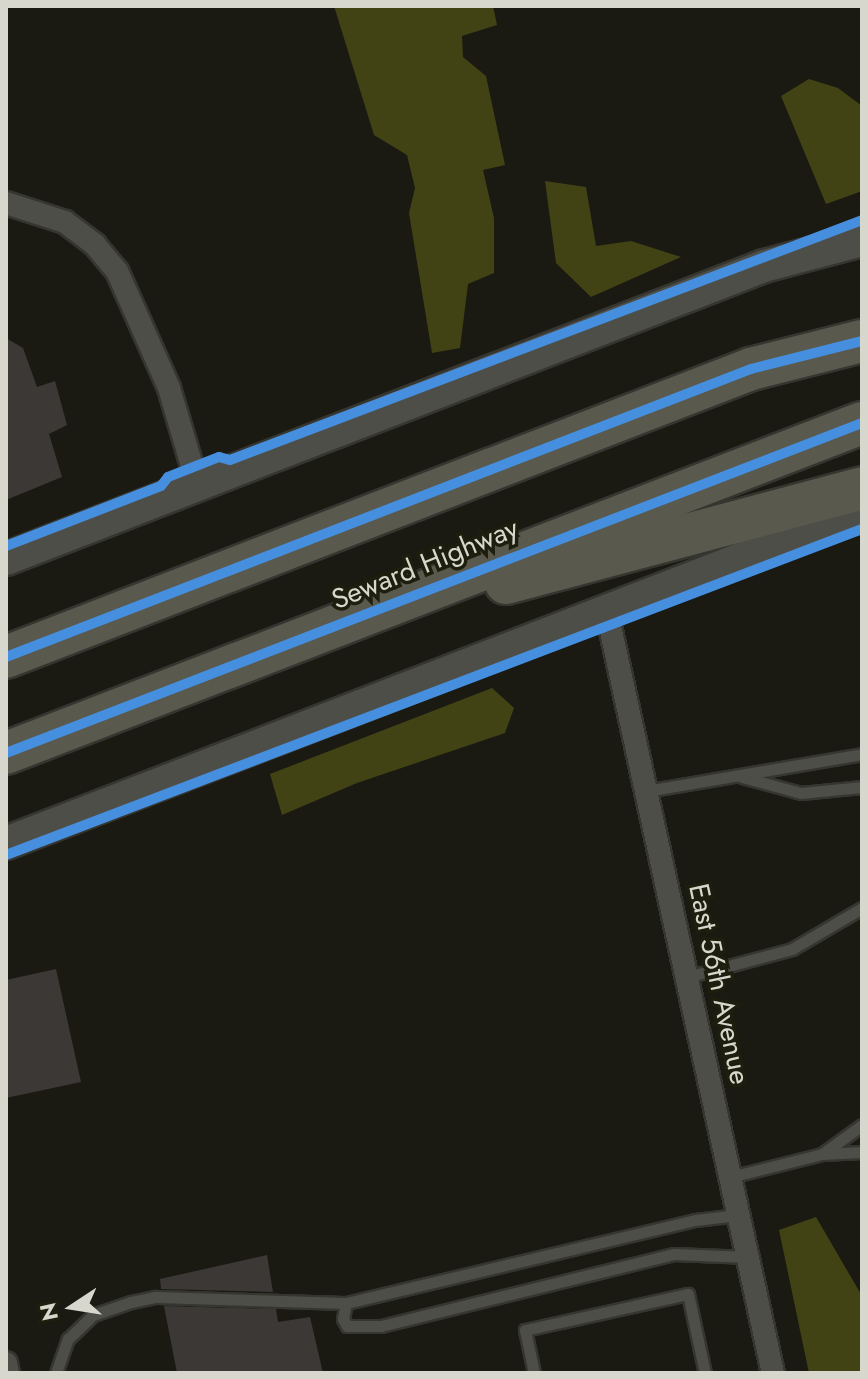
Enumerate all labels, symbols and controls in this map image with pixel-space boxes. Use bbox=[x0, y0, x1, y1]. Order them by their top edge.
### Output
street label: Seward Highway bbox=[327, 511, 523, 617]
street label: East 56th Avenue bbox=[681, 881, 757, 1087]
north arrow bbox=[32, 1267, 112, 1347]
text: N bbox=[31, 1300, 66, 1324]

